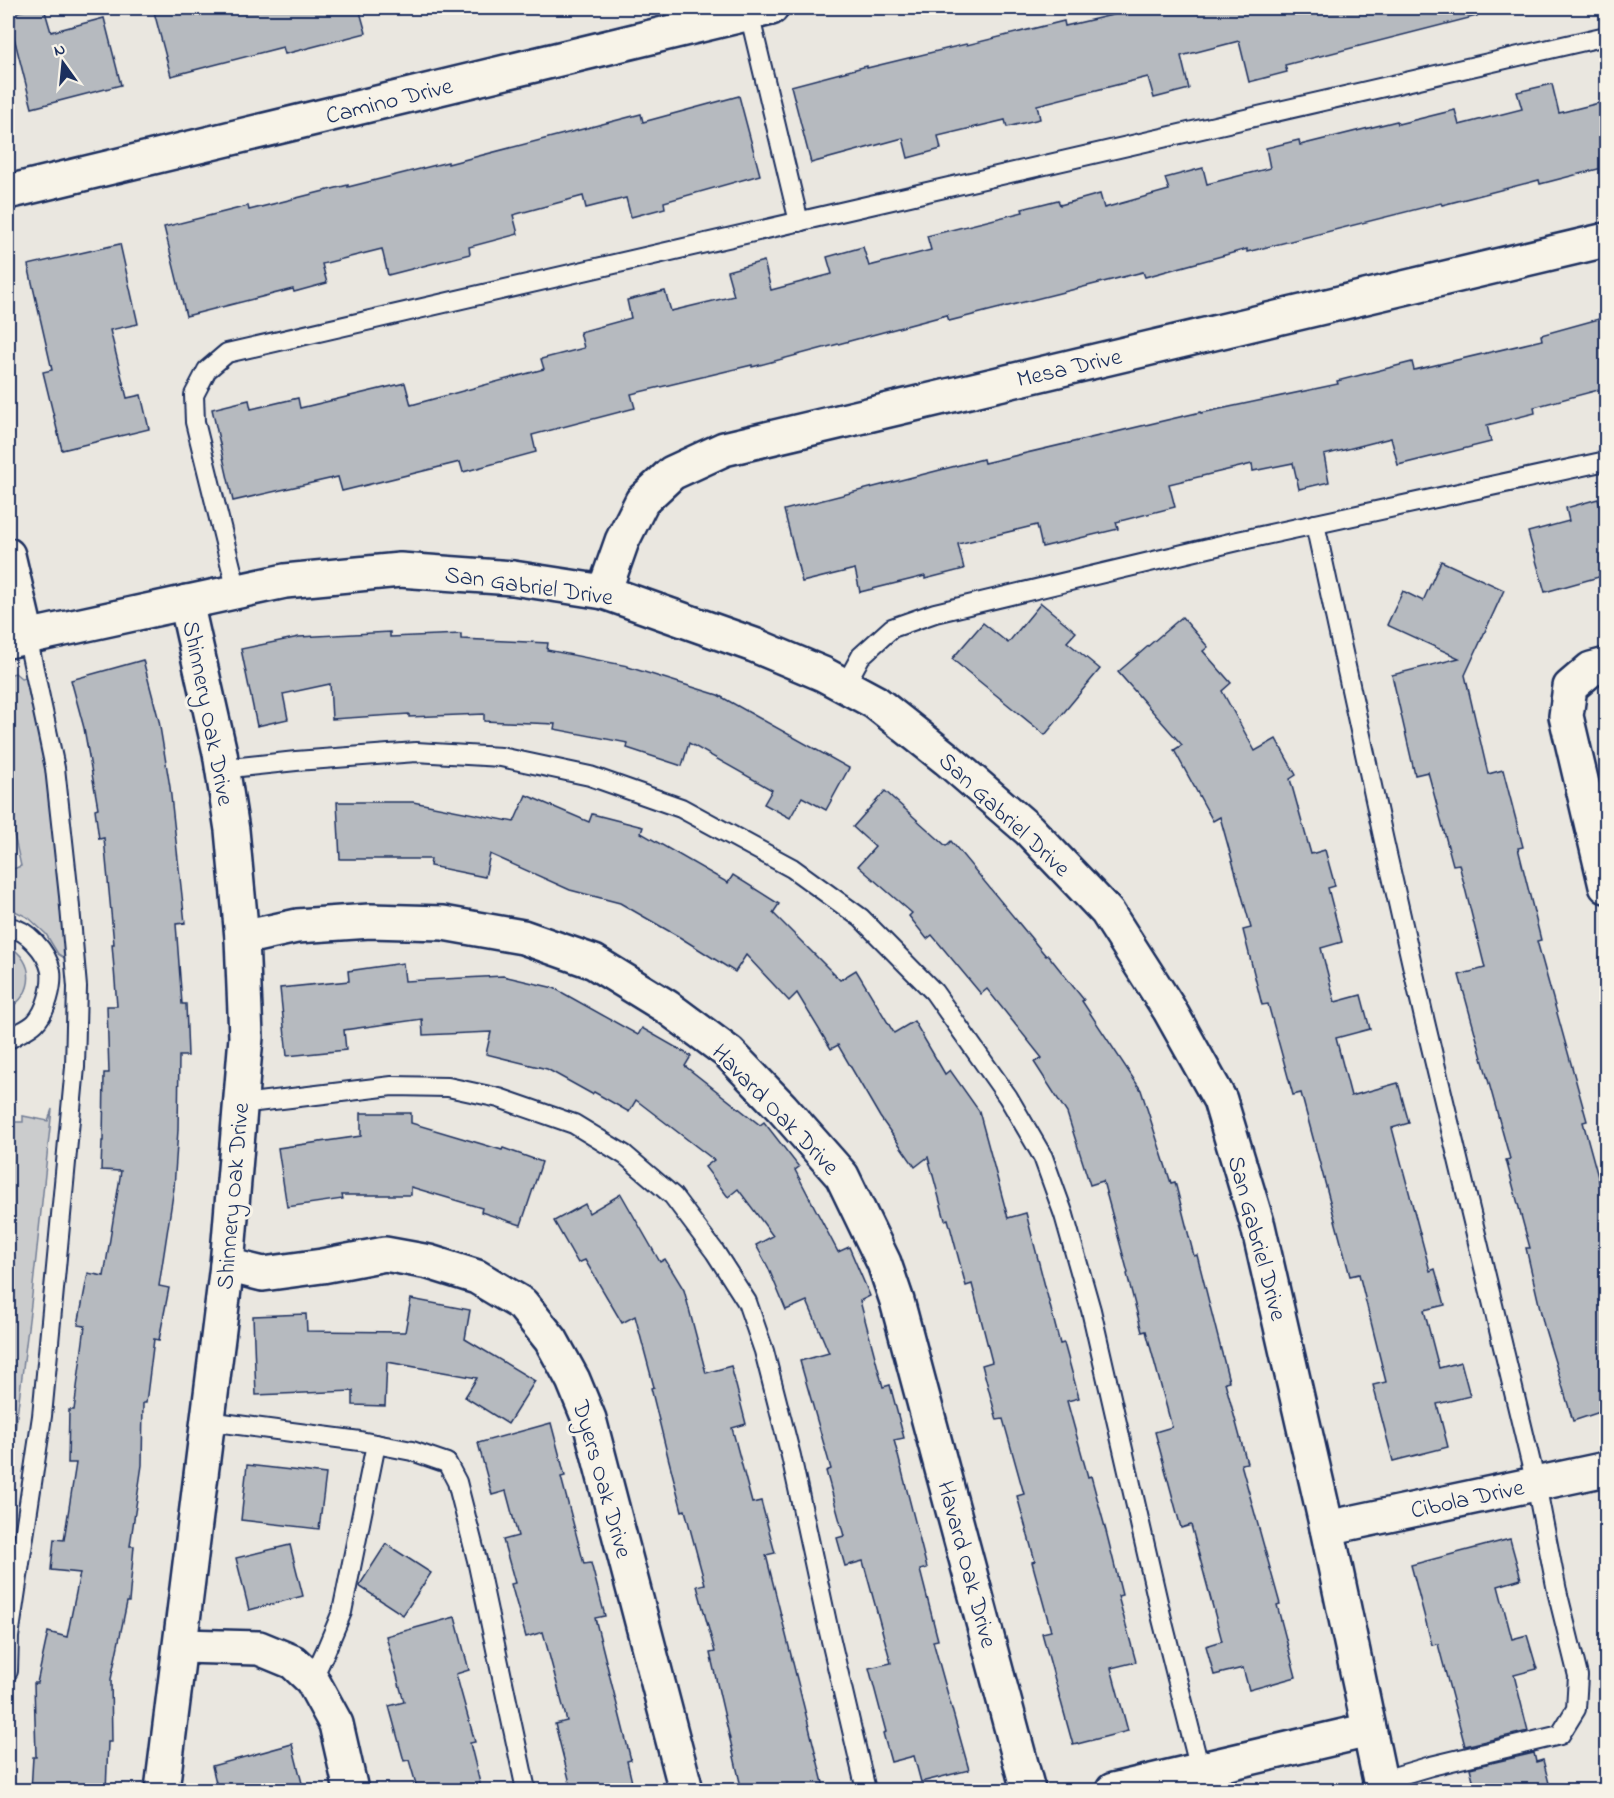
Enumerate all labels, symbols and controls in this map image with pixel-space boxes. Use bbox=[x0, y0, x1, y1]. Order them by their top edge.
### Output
north arrow bbox=[33, 33, 93, 93]
text: N bbox=[51, 37, 68, 63]
street label: Camino Drive bbox=[323, 70, 457, 135]
street label: Mesa Drive bbox=[1014, 340, 1126, 398]
street label: San Gabriel Drive bbox=[442, 558, 615, 617]
street label: Shinnery Oak Drive bbox=[170, 618, 242, 809]
street label: San Gabriel Drive bbox=[929, 745, 1077, 887]
street label: Havard Oak Drive bbox=[702, 1037, 846, 1185]
street label: Shinnery Oak Drive bbox=[209, 1101, 261, 1291]
street label: San Gabriel Drive bbox=[1217, 1152, 1294, 1325]
street label: Dyers Oak Drive bbox=[560, 1396, 640, 1563]
street label: Cibola Drive bbox=[1408, 1471, 1528, 1530]
street label: Havard Oak Drive bbox=[926, 1477, 1005, 1652]

